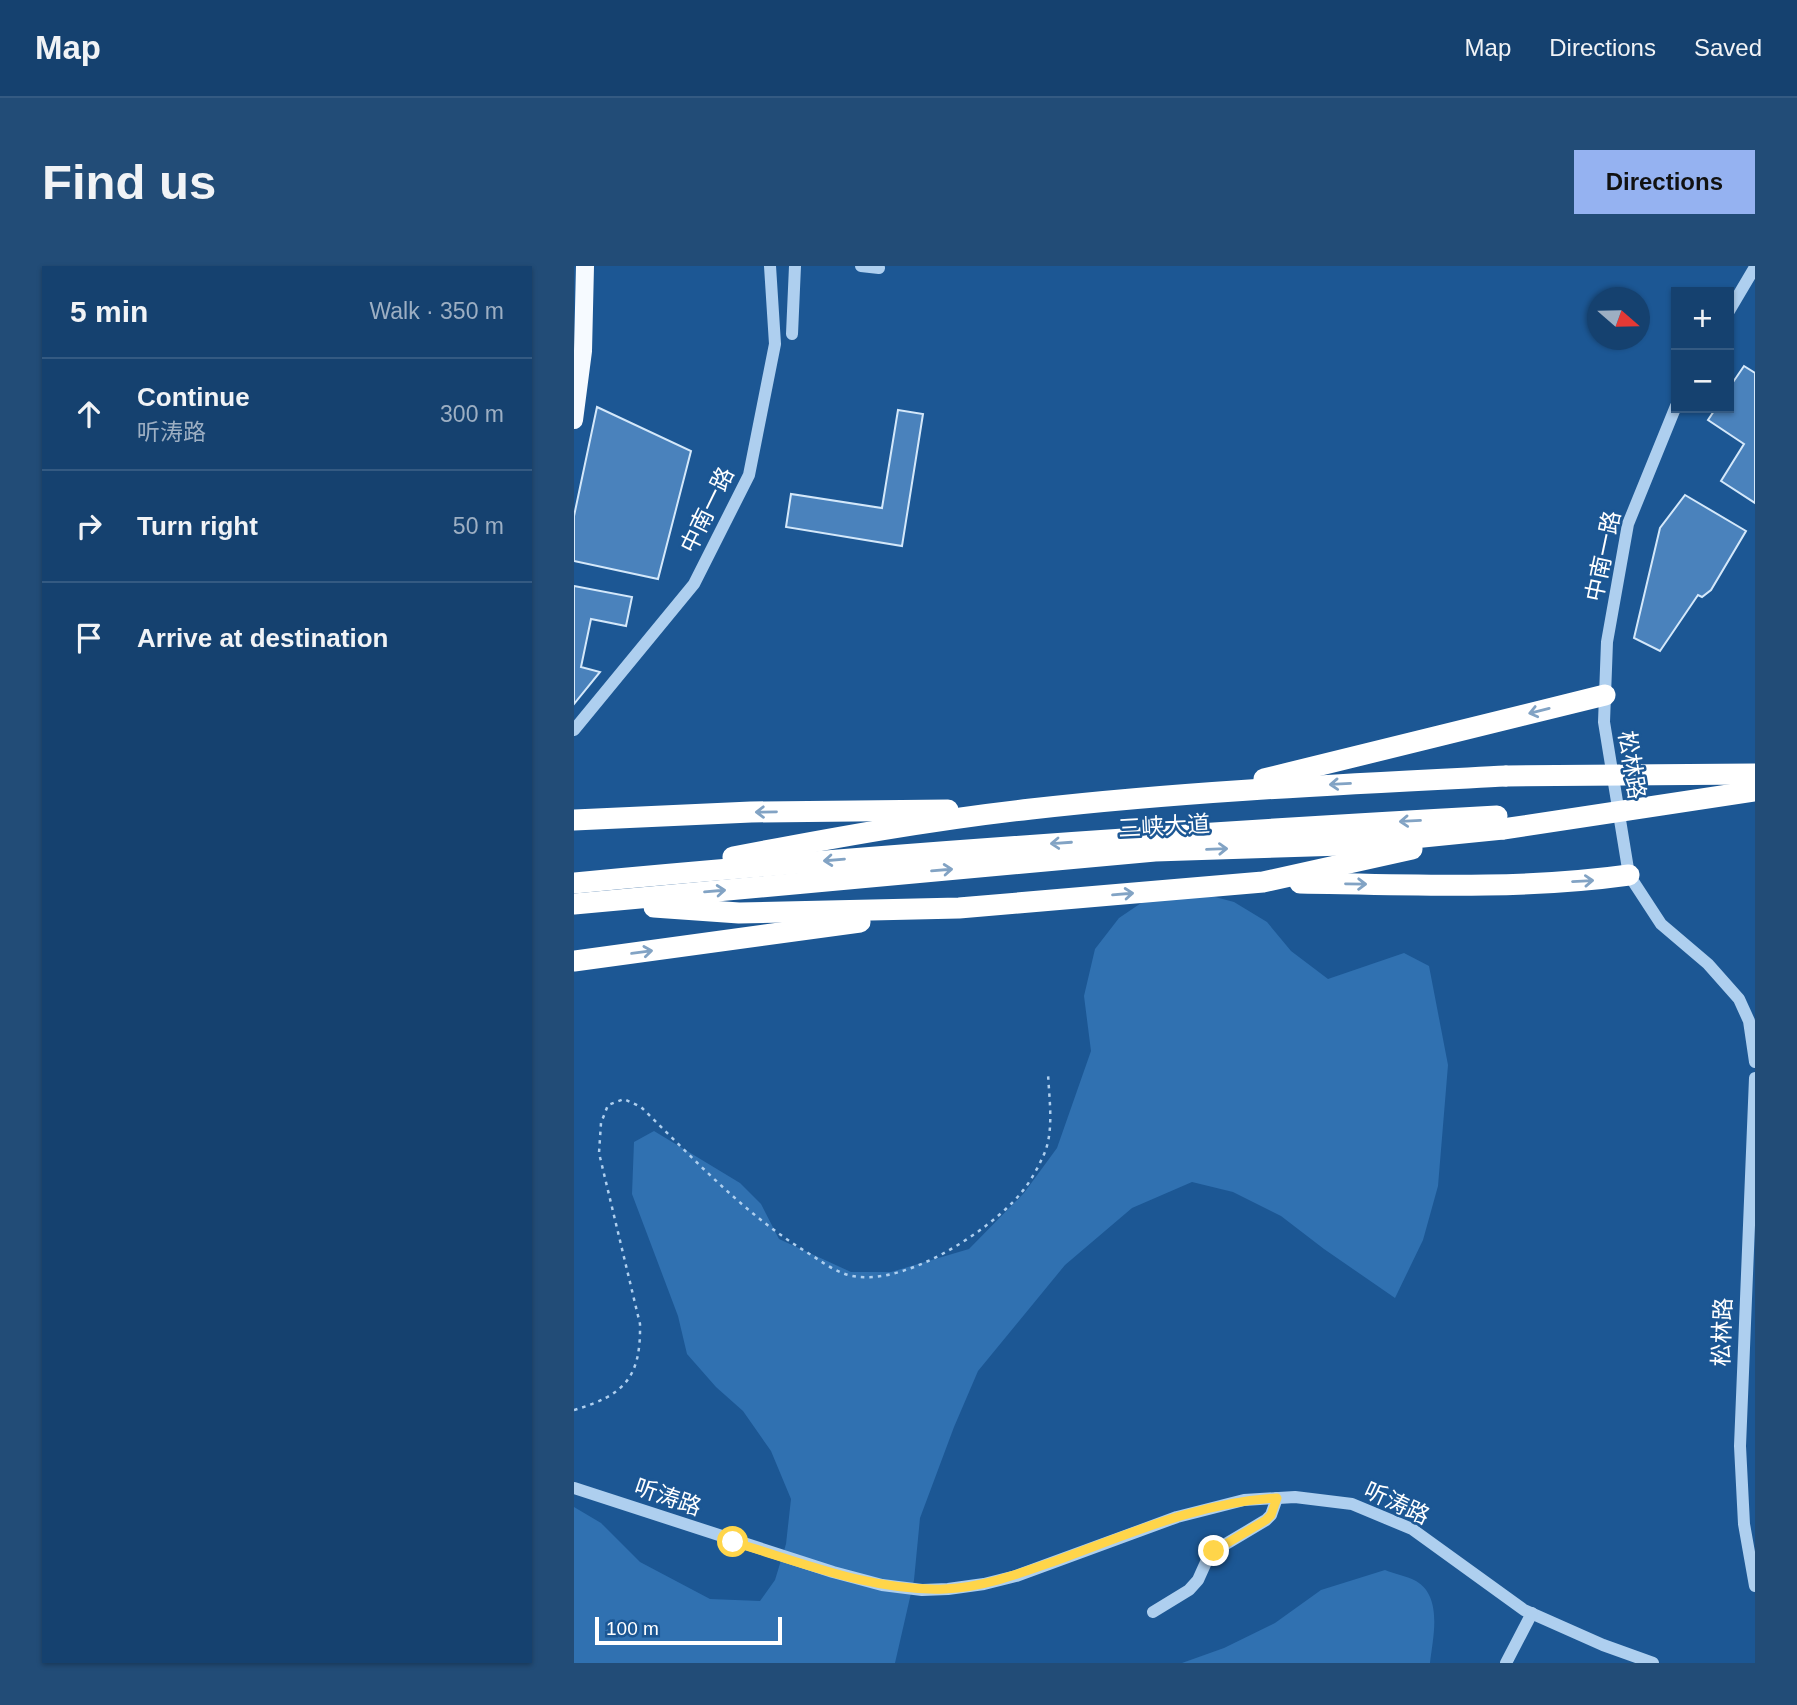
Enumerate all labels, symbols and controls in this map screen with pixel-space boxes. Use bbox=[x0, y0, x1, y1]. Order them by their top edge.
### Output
text: Map bbox=[35, 29, 101, 66]
text: Map bbox=[1465, 34, 1511, 61]
text: Directions bbox=[1549, 34, 1656, 61]
text: Saved bbox=[1694, 34, 1762, 61]
button: Directions bbox=[1574, 150, 1755, 214]
text: Find us bbox=[42, 155, 216, 209]
north arrow bbox=[1587, 287, 1650, 350]
map controls bbox=[1671, 287, 1734, 413]
button: + bbox=[1671, 287, 1734, 350]
text: 5 min bbox=[70, 295, 148, 328]
text: Walk · 350 m bbox=[369, 298, 504, 324]
button: − bbox=[1671, 350, 1734, 413]
text: Continue bbox=[137, 382, 250, 412]
icon: ahead bbox=[70, 395, 108, 433]
text: 300 m bbox=[440, 401, 504, 427]
text: 听涛路 bbox=[137, 419, 206, 445]
street label: 中南一路 bbox=[675, 463, 739, 557]
icon: right bbox=[70, 507, 108, 545]
street label: 中南一路 bbox=[1581, 508, 1625, 604]
text: Turn right bbox=[137, 511, 258, 541]
text: 50 m bbox=[453, 513, 504, 539]
icon: arrive bbox=[70, 619, 108, 657]
text: Arrive at destination bbox=[137, 623, 388, 653]
one-way arrow bbox=[1528, 705, 1551, 718]
street label: 松林路 bbox=[1614, 729, 1650, 801]
one-way arrow bbox=[1329, 778, 1352, 791]
one-way arrow bbox=[755, 805, 778, 818]
street label: 三峡大道 bbox=[1117, 811, 1211, 841]
one-way arrow bbox=[1400, 815, 1422, 828]
one-way arrow bbox=[1050, 837, 1073, 850]
one-way arrow bbox=[1206, 842, 1229, 855]
one-way arrow bbox=[823, 854, 846, 867]
one-way arrow bbox=[930, 863, 953, 876]
one-way arrow bbox=[1572, 874, 1595, 887]
one-way arrow bbox=[1344, 877, 1367, 891]
one-way arrow bbox=[703, 884, 726, 897]
one-way arrow bbox=[1112, 887, 1134, 900]
one-way arrow bbox=[630, 945, 653, 958]
street label: 松林路 bbox=[1708, 1297, 1736, 1367]
street label: 听涛路 bbox=[631, 1473, 705, 1521]
street label: 听涛路 bbox=[1360, 1477, 1434, 1529]
route start bbox=[717, 1526, 748, 1557]
route end bbox=[1198, 1535, 1229, 1566]
scale bar bbox=[595, 1614, 782, 1646]
text: 100 m bbox=[606, 1618, 659, 1639]

